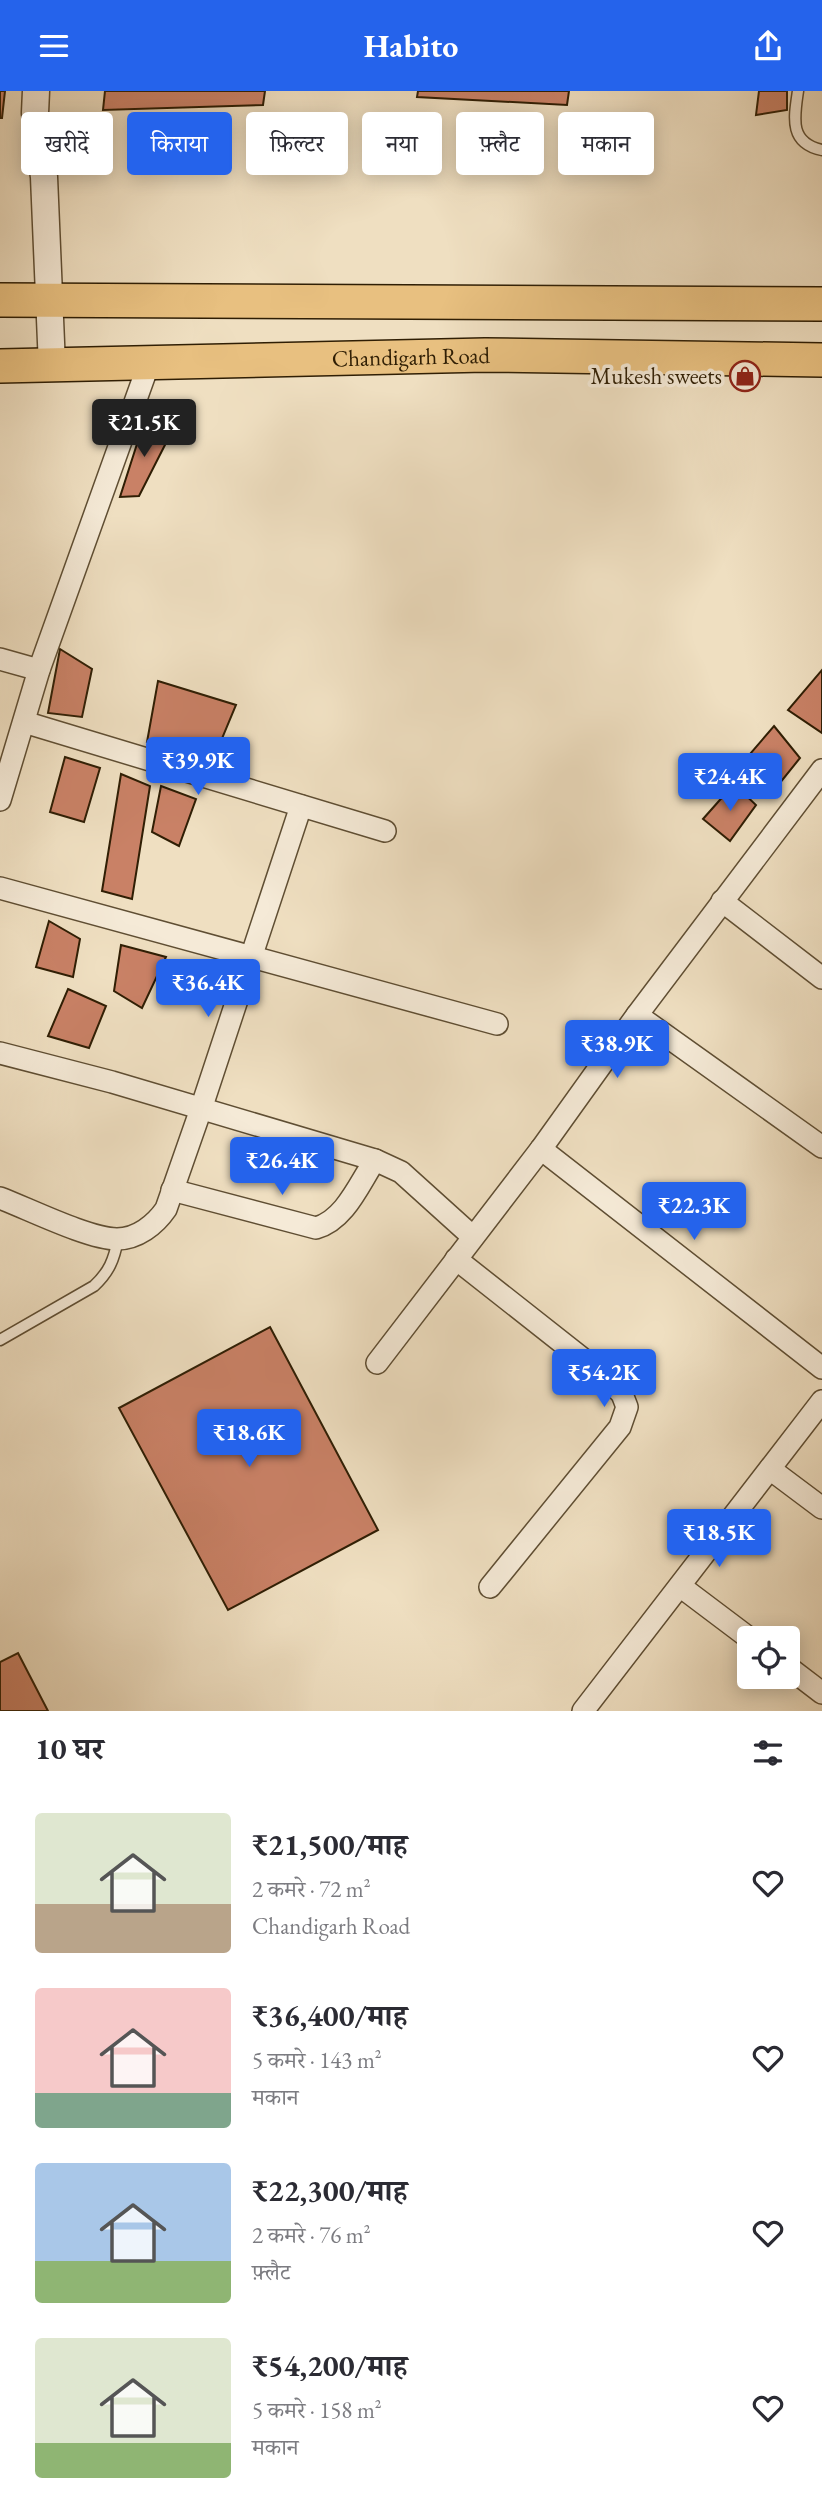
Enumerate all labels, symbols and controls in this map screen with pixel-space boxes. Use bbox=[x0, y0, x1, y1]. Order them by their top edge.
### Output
text: Habito bbox=[364, 25, 458, 67]
icon: menu bbox=[35, 27, 73, 65]
icon: share bbox=[749, 27, 787, 65]
chip: खरीदें bbox=[21, 112, 113, 175]
chip: किराया bbox=[127, 112, 232, 175]
chip: फ़िल्टर bbox=[246, 112, 348, 175]
chip: नया bbox=[362, 112, 442, 175]
chip: फ़्लैट bbox=[456, 112, 544, 175]
chip: मकान bbox=[558, 112, 654, 175]
street label: Chandigarh Road bbox=[331, 340, 491, 373]
shop icon: Mukesh sweets bbox=[728, 359, 762, 393]
place label: Mukesh sweets bbox=[591, 361, 722, 391]
pin: ₹21.5K bbox=[87, 399, 201, 459]
text: ₹21.5K bbox=[108, 407, 180, 437]
pin: ₹39.9K bbox=[141, 737, 255, 797]
text: ₹39.9K bbox=[162, 745, 234, 775]
pin: ₹24.4K bbox=[673, 753, 787, 813]
text: ₹24.4K bbox=[694, 761, 766, 791]
pin: ₹36.4K bbox=[151, 960, 265, 1019]
text: ₹36.4K bbox=[172, 967, 244, 997]
pin: ₹38.9K bbox=[560, 1021, 674, 1080]
text: ₹38.9K bbox=[581, 1028, 653, 1058]
pin: ₹26.4K bbox=[225, 1137, 339, 1197]
text: ₹26.4K bbox=[246, 1145, 318, 1175]
pin: ₹22.3K bbox=[637, 1183, 751, 1242]
text: ₹22.3K bbox=[658, 1190, 730, 1220]
pin: ₹54.2K bbox=[547, 1349, 661, 1409]
text: ₹54.2K bbox=[568, 1357, 640, 1387]
pin: ₹18.6K bbox=[192, 1409, 306, 1469]
text: ₹18.6K bbox=[213, 1417, 285, 1447]
pin: ₹18.5K bbox=[662, 1509, 776, 1569]
text: ₹18.5K bbox=[683, 1517, 755, 1547]
map controls bbox=[737, 1626, 800, 1689]
button: locate bbox=[737, 1626, 800, 1689]
text: 10 घर bbox=[35, 1729, 104, 1768]
icon: filters bbox=[749, 1734, 787, 1772]
text: ₹21,500/माह bbox=[252, 1825, 407, 1864]
icon: home bbox=[91, 1841, 175, 1925]
icon: heart bbox=[749, 1864, 787, 1902]
text: 2 कमरे · 72 m² bbox=[252, 1874, 371, 1904]
text: Chandigarh Road bbox=[252, 1911, 410, 1941]
text: ₹36,400/माह bbox=[252, 1996, 407, 2035]
icon: home bbox=[91, 2016, 175, 2100]
icon: heart bbox=[749, 2039, 787, 2077]
text: 5 कमरे · 143 m² bbox=[252, 2045, 382, 2075]
text: मकान bbox=[252, 2082, 299, 2112]
text: ₹22,300/माह bbox=[252, 2171, 407, 2210]
icon: home bbox=[91, 2191, 175, 2275]
icon: heart bbox=[749, 2214, 787, 2252]
text: 2 कमरे · 76 m² bbox=[252, 2220, 371, 2250]
text: फ़्लैट bbox=[252, 2257, 290, 2287]
text: ₹54,200/माह bbox=[252, 2346, 407, 2385]
icon: home bbox=[91, 2366, 175, 2450]
icon: heart bbox=[749, 2389, 787, 2427]
text: 5 कमरे · 158 m² bbox=[252, 2395, 382, 2425]
text: मकान bbox=[252, 2432, 299, 2462]

